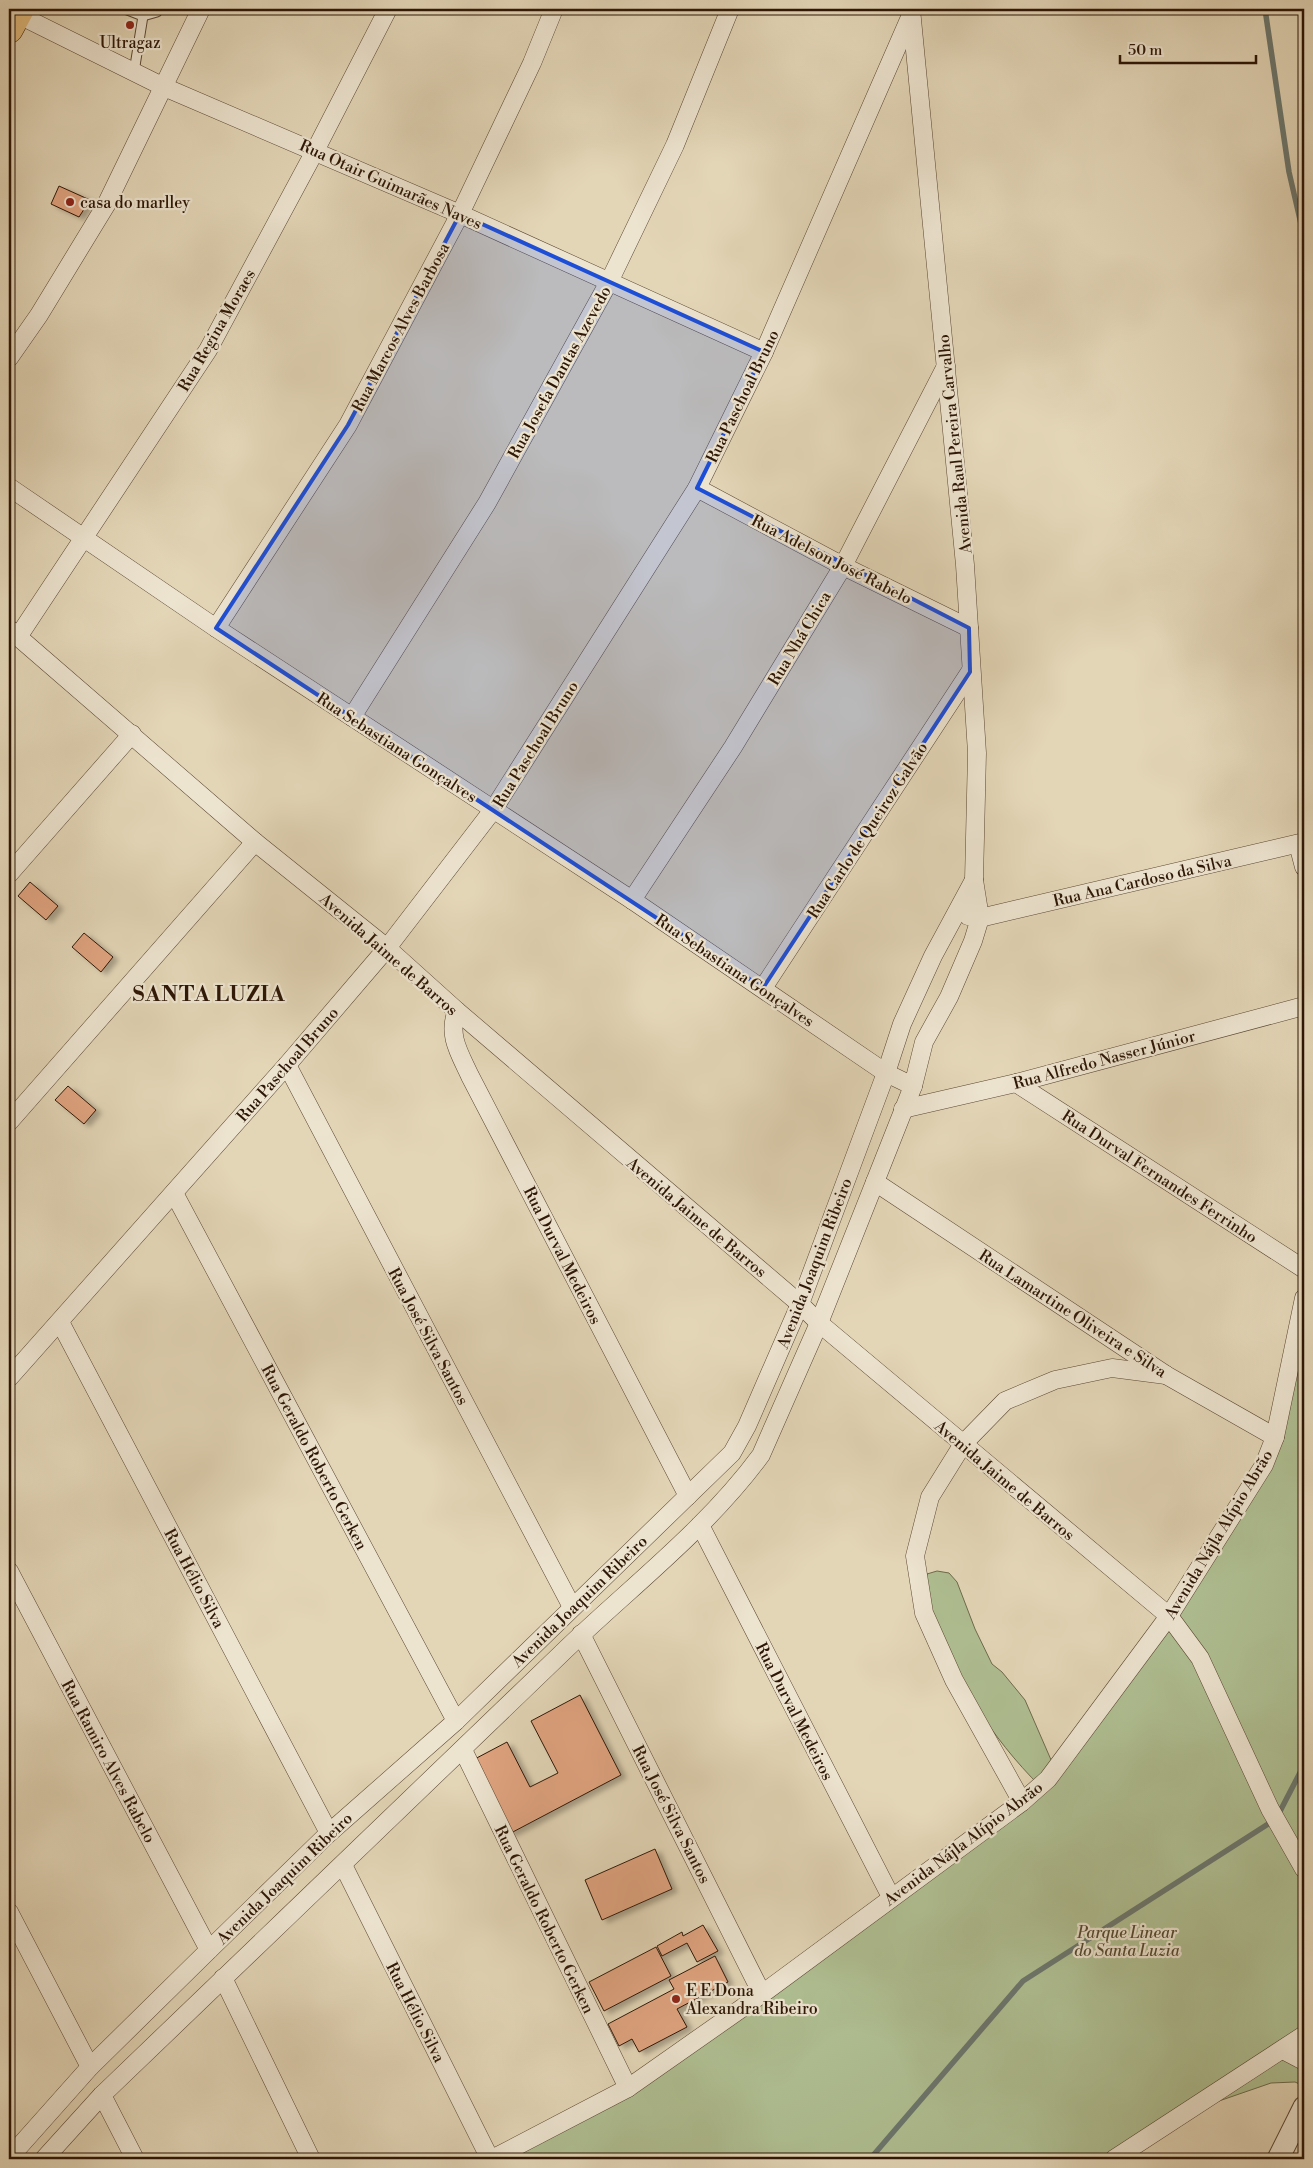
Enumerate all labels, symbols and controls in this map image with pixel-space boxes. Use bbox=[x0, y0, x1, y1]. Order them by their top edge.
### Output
marker: Ultragaz bbox=[124, 19, 136, 31]
scale bar bbox=[1120, 32, 1257, 64]
place label: Ultragaz bbox=[99, 33, 161, 53]
text: 50 m bbox=[1128, 41, 1162, 60]
street label: Rua Otair Guimarães Naves bbox=[296, 136, 485, 234]
place label: casa do marlley bbox=[80, 193, 190, 213]
marker: casa do marlley bbox=[64, 196, 76, 208]
street label: Rua Marcos Alves Barbosa bbox=[348, 238, 455, 416]
street label: Rua Regina Moraes bbox=[174, 266, 260, 395]
street label: Rua Josefa Dantas Azevedo bbox=[504, 283, 616, 462]
street label: Rua Paschoal Bruno bbox=[702, 327, 784, 466]
street label: Avenida Raul Pereira Carvalho bbox=[934, 333, 977, 555]
street label: Rua Adelson José Rabelo bbox=[748, 511, 915, 609]
street label: Rua Nhá Chica bbox=[764, 587, 836, 689]
street label: Rua Paschoal Bruno bbox=[489, 677, 583, 812]
street label: Rua Sebastiana Gonçalves bbox=[312, 688, 480, 807]
street label: Rua Carlo de Queiroz Galvão bbox=[803, 739, 932, 922]
street label: Rua Ana Cardoso da Silva bbox=[1051, 850, 1234, 911]
street label: Avenida Jaime de Barros bbox=[314, 889, 462, 1020]
street label: Rua Sebastiana Gonçalves bbox=[651, 910, 818, 1031]
district label: SANTA LUZIA bbox=[132, 982, 286, 1008]
street label: Rua Paschoal Bruno bbox=[232, 1003, 343, 1126]
street label: Rua Alfredo Nasser Júnior bbox=[1011, 1026, 1198, 1094]
street label: Rua Durval Fernandes Ferrinho bbox=[1058, 1106, 1261, 1248]
street label: Avenida Jaime de Barros bbox=[622, 1153, 770, 1282]
street label: Avenida Joaquim Ribeiro bbox=[773, 1175, 857, 1353]
street label: Rua Durval Medeiros bbox=[519, 1183, 606, 1328]
street label: Rua Lamartine Oliveira e Silva bbox=[975, 1246, 1171, 1383]
street label: Rua José Silva Santos bbox=[383, 1264, 473, 1409]
street label: Rua Geraldo Roberto Gerken bbox=[257, 1361, 372, 1554]
street label: Avenida Jaime de Barros bbox=[930, 1416, 1078, 1545]
street label: Avenida Nájla Alípio Abrão bbox=[1160, 1446, 1277, 1624]
street label: Rua Hélio Silva bbox=[159, 1525, 229, 1633]
street label: Avenida Joaquim Ribeiro bbox=[507, 1532, 652, 1673]
street label: Rua Durval Medeiros bbox=[751, 1639, 838, 1784]
street label: Rua Ramiro Alves Rabelo bbox=[57, 1677, 160, 1846]
street label: Rua José Silva Santos bbox=[628, 1742, 715, 1887]
street label: Avenida Nájla Alípio Abrão bbox=[879, 1777, 1047, 1911]
street label: Avenida Joaquim Ribeiro bbox=[212, 1809, 357, 1950]
street label: Rua Geraldo Roberto Gerken bbox=[490, 1822, 599, 2017]
park label: Parque Linear do Santa Luzia bbox=[1074, 1923, 1180, 1961]
street label: Rua Hélio Silva bbox=[381, 1959, 449, 2067]
place label: E E Dona Alexandra Ribeiro bbox=[685, 1981, 818, 2019]
marker: E E Dona Alexandra Ribeiro bbox=[670, 1993, 682, 2005]

